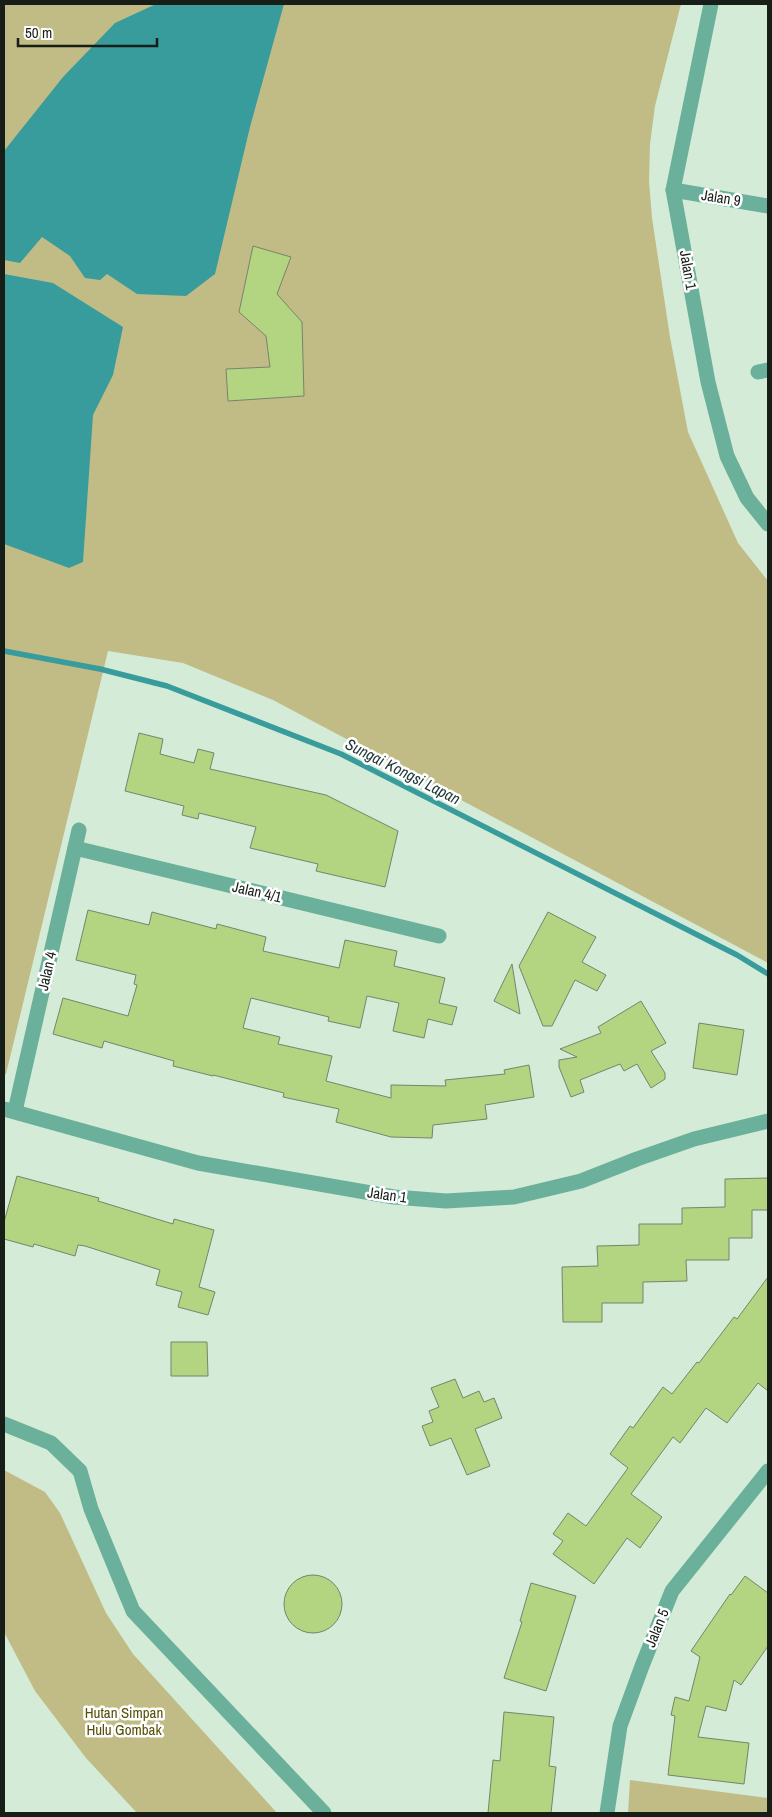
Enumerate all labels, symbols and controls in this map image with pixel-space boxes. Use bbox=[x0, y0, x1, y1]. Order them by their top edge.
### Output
scale bar bbox=[18, 15, 156, 47]
text: 50 m bbox=[25, 22, 52, 43]
street label: Jalan 9 bbox=[700, 184, 742, 211]
street label: Jalan 1 bbox=[675, 249, 702, 291]
water label: Sungai Kongsi Lapan bbox=[342, 733, 464, 809]
street label: Jalan 4/1 bbox=[230, 876, 284, 907]
street label: Jalan 4 bbox=[32, 949, 61, 993]
street label: Jalan 1 bbox=[366, 1181, 408, 1208]
street label: Jalan 5 bbox=[639, 1605, 674, 1650]
park label: Hutan Simpan Hulu Gombak bbox=[85, 1702, 163, 1740]

